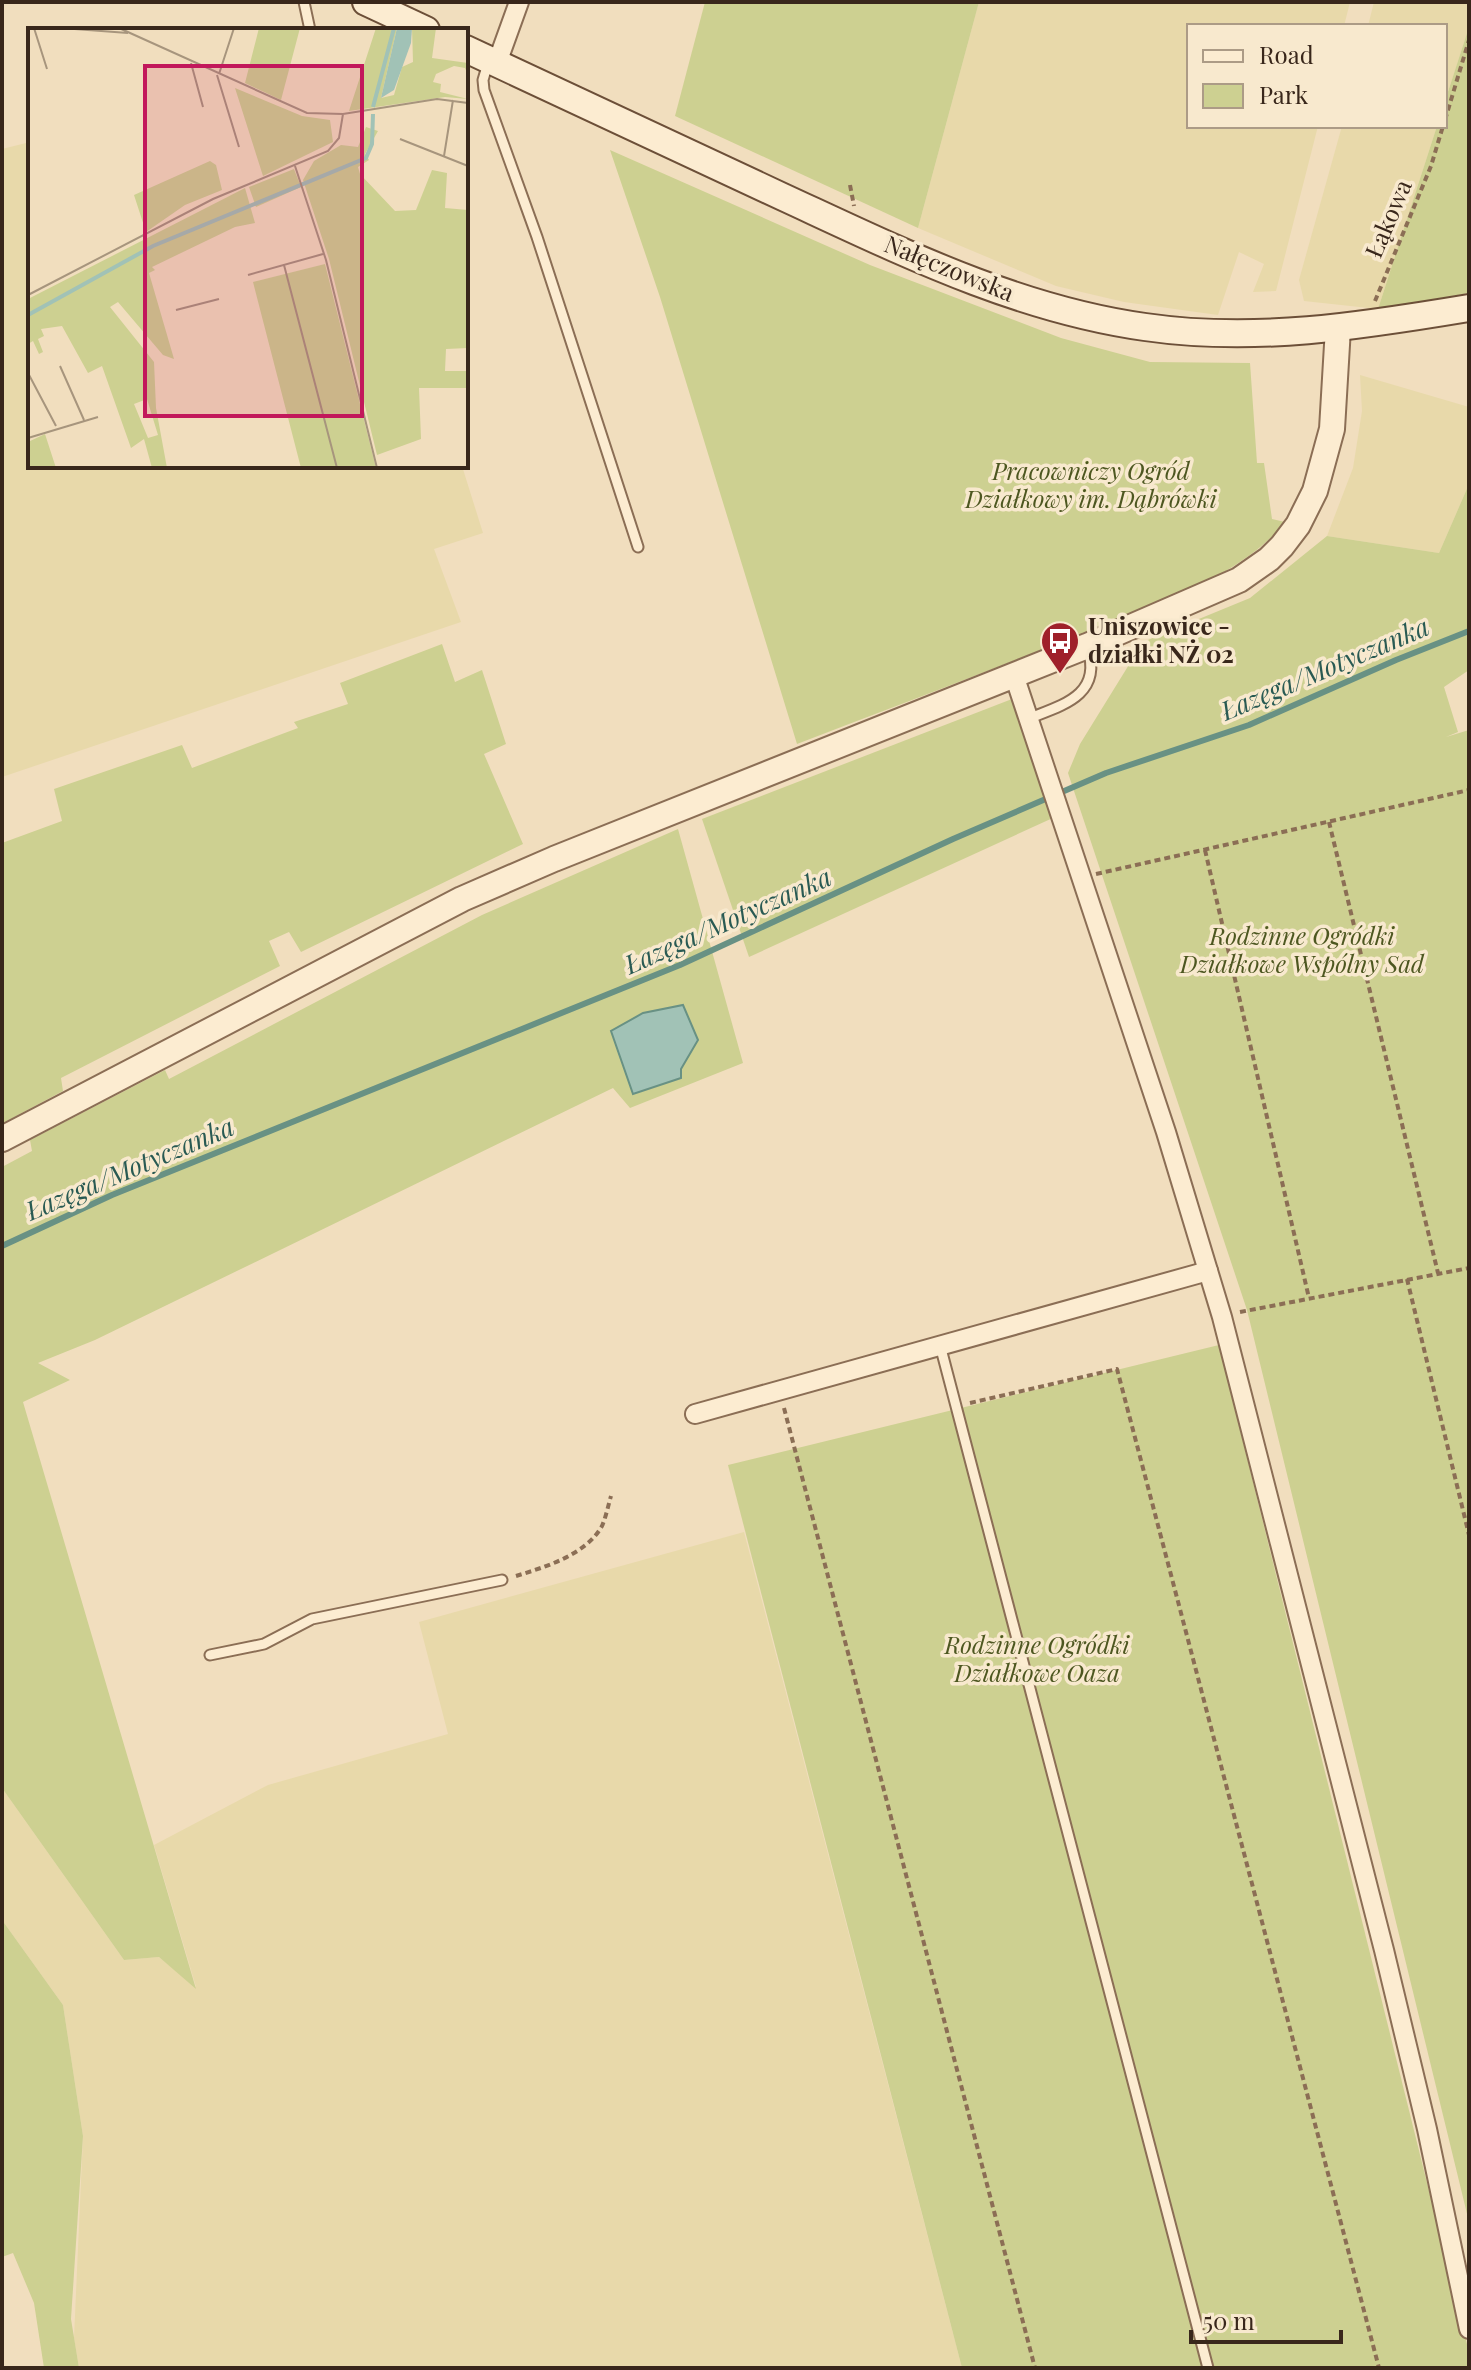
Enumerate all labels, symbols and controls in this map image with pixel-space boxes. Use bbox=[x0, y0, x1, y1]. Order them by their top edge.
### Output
legend bbox=[1187, 24, 1447, 128]
inset map bbox=[28, 28, 468, 468]
text: Road bbox=[1259, 38, 1314, 70]
text: Park bbox=[1259, 78, 1309, 110]
street label: Łąkowa bbox=[1356, 174, 1418, 262]
street label: Nałęczowska bbox=[880, 227, 1019, 308]
park label: Pracowniczy Ogród Działkowy im. Dąbrówki bbox=[964, 454, 1218, 514]
water label: Łazęga/Motyczanka bbox=[1214, 608, 1434, 728]
place label: Uniszowice - działki NŻ 02 bbox=[1088, 609, 1234, 669]
bus stop icon: Uniszowice - działki NŻ 02 bbox=[1039, 620, 1081, 675]
water label: Łazęga/Motyczanka bbox=[617, 858, 837, 981]
park label: Rodzinne Ogródki Działkowe Wspólny Sad bbox=[1179, 919, 1425, 979]
water label: Łazęga/Motyczanka bbox=[19, 1108, 239, 1228]
park label: Rodzinne Ogródki Działkowe Oaza bbox=[943, 1628, 1130, 1688]
scale bar bbox=[1191, 2294, 1341, 2344]
text: 50 m bbox=[1203, 2304, 1255, 2336]

